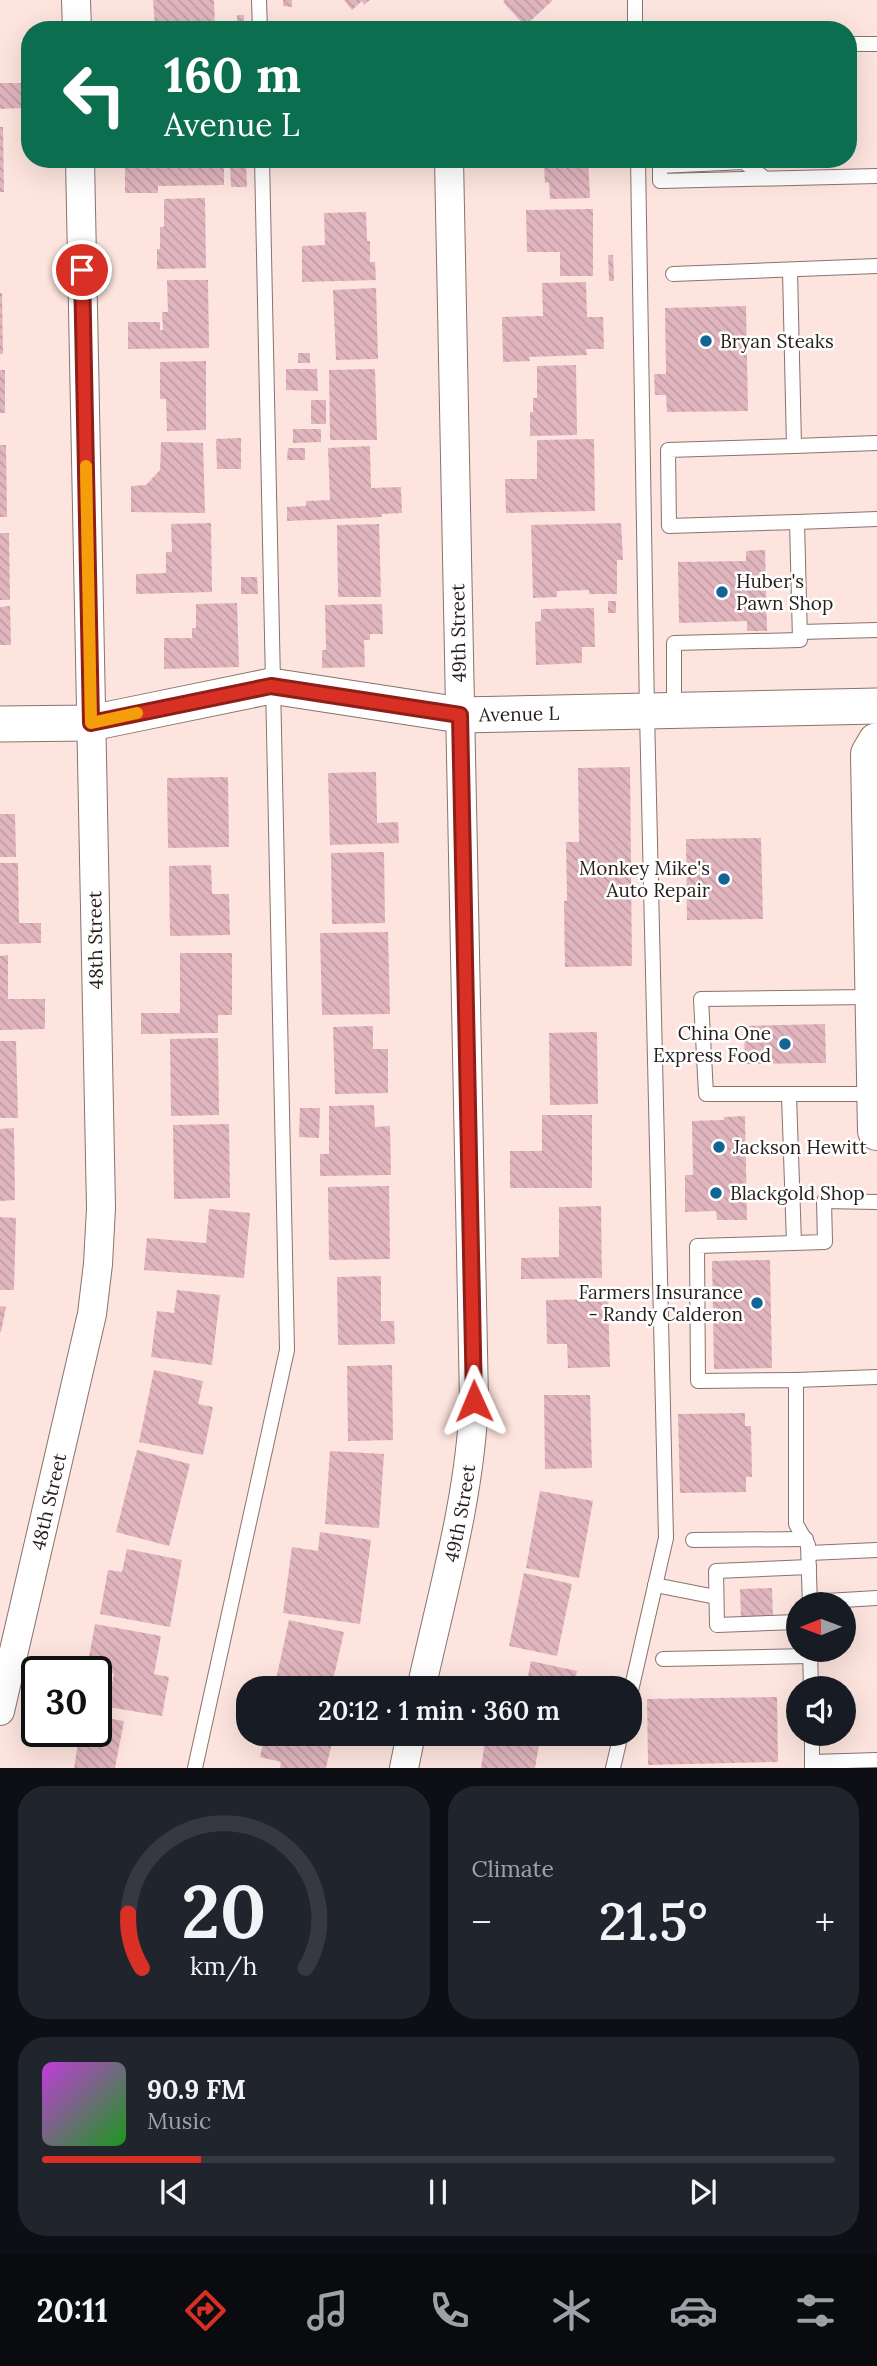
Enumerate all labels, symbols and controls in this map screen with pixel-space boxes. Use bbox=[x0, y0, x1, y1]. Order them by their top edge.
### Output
text: 160 m bbox=[164, 43, 301, 105]
icon: left bbox=[49, 49, 140, 140]
text: Avenue L bbox=[164, 104, 300, 145]
pin bbox=[52, 240, 112, 300]
icon: arrive bbox=[63, 251, 101, 289]
place label: Bryan Steaks bbox=[720, 329, 834, 353]
marker: Bryan Steaks bbox=[698, 333, 714, 349]
place label: Huber's Pawn Shop bbox=[736, 569, 833, 615]
street label: 49th Street bbox=[445, 583, 471, 683]
marker: Huber's Pawn Shop bbox=[714, 584, 730, 600]
street label: Avenue L bbox=[477, 701, 560, 727]
place label: Monkey Mike's Auto Repair bbox=[579, 856, 711, 902]
marker: Monkey Mike's Auto Repair bbox=[716, 871, 732, 887]
street label: 48th Street bbox=[82, 890, 108, 989]
place label: China One Express Food bbox=[653, 1021, 771, 1067]
marker: China One Express Food bbox=[777, 1036, 793, 1052]
place label: Jackson Hewitt bbox=[732, 1135, 867, 1159]
marker: Jackson Hewitt bbox=[711, 1139, 727, 1155]
place label: Blackgold Shop bbox=[730, 1181, 865, 1205]
marker: Blackgold Shop bbox=[708, 1185, 724, 1201]
place label: Farmers Insurance - Randy Calderon bbox=[578, 1280, 743, 1326]
marker: Farmers Insurance - Randy Calderon bbox=[749, 1295, 765, 1311]
position arrow bbox=[437, 1364, 511, 1438]
street label: 48th Street bbox=[26, 1450, 72, 1552]
street label: 49th Street bbox=[439, 1462, 480, 1564]
north arrow bbox=[786, 1592, 856, 1662]
map controls bbox=[786, 1592, 856, 1746]
speed limit sign: 30 bbox=[21, 1656, 112, 1747]
button: sound bbox=[786, 1676, 856, 1746]
text: 20:12 · 1 min · 360 m bbox=[318, 1694, 560, 1727]
text: Climate bbox=[472, 1854, 554, 1883]
text: 20 bbox=[181, 1866, 266, 1959]
text: 21.5° bbox=[599, 1888, 708, 1954]
text: − bbox=[472, 1898, 492, 1946]
text: + bbox=[815, 1898, 835, 1946]
text: km/h bbox=[190, 1950, 258, 1982]
text: 90.9 FM bbox=[147, 2073, 246, 2106]
text: Music bbox=[147, 2106, 211, 2135]
icon: previous bbox=[155, 2173, 193, 2211]
icon: pause bbox=[419, 2173, 457, 2211]
icon: next bbox=[684, 2173, 722, 2211]
icon: directions bbox=[181, 2286, 230, 2335]
icon: music bbox=[303, 2286, 352, 2335]
icon: phone bbox=[425, 2286, 474, 2335]
icon: climate bbox=[547, 2286, 596, 2335]
icon: car bbox=[669, 2286, 718, 2335]
icon: filters bbox=[791, 2286, 840, 2335]
text: 20:11 bbox=[37, 2290, 108, 2331]

